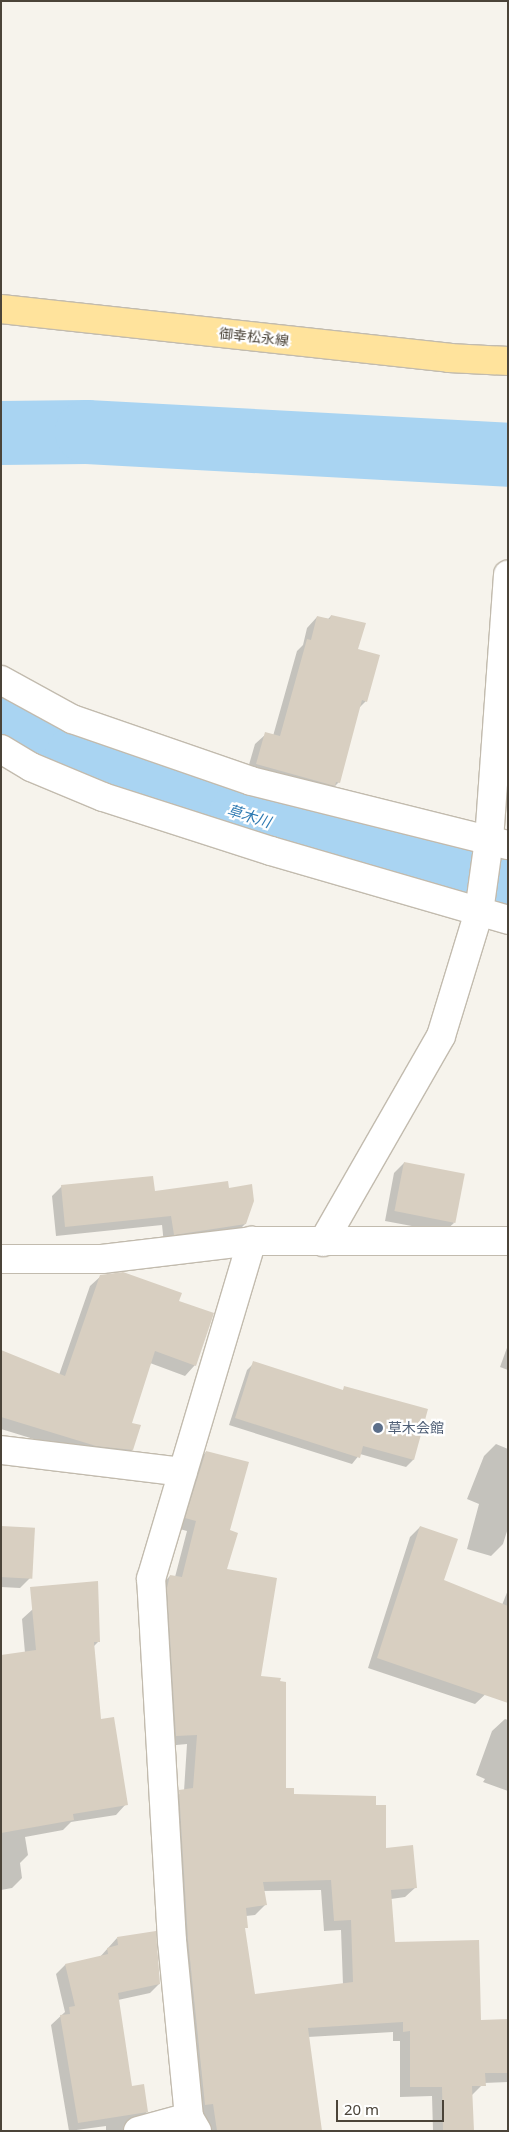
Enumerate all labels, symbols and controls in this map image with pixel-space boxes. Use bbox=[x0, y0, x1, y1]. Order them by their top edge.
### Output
street label: 御幸松永線 bbox=[218, 325, 290, 349]
water label: 草木川 bbox=[225, 801, 273, 831]
place label: 草木会館 bbox=[388, 1420, 444, 1436]
marker: 草木会館 bbox=[372, 1422, 384, 1434]
scale bar bbox=[339, 2090, 446, 2122]
text: 20 m bbox=[344, 2099, 379, 2119]

